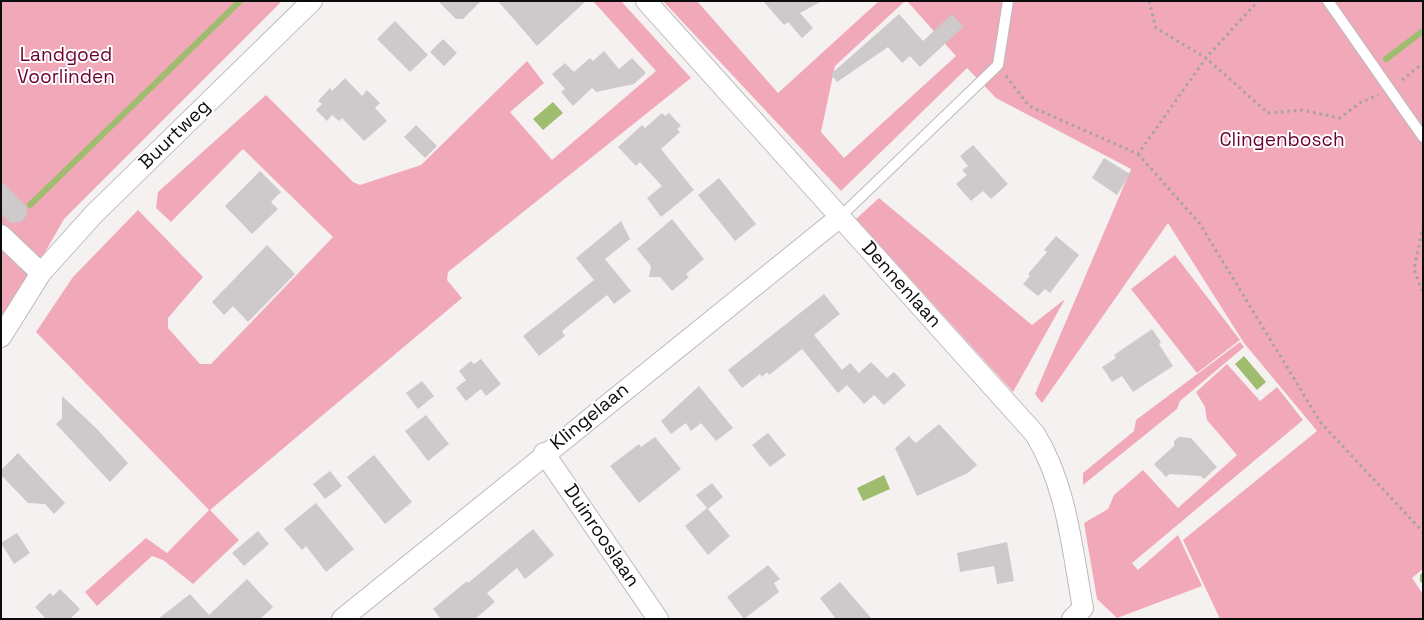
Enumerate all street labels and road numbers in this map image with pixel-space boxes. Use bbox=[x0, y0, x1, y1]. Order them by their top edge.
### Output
street label: Buurtweg bbox=[135, 95, 215, 175]
street label: Dennenlaan bbox=[856, 237, 946, 333]
street label: Klingelaan bbox=[546, 379, 634, 455]
street label: Duinrooslaan bbox=[558, 480, 644, 592]

